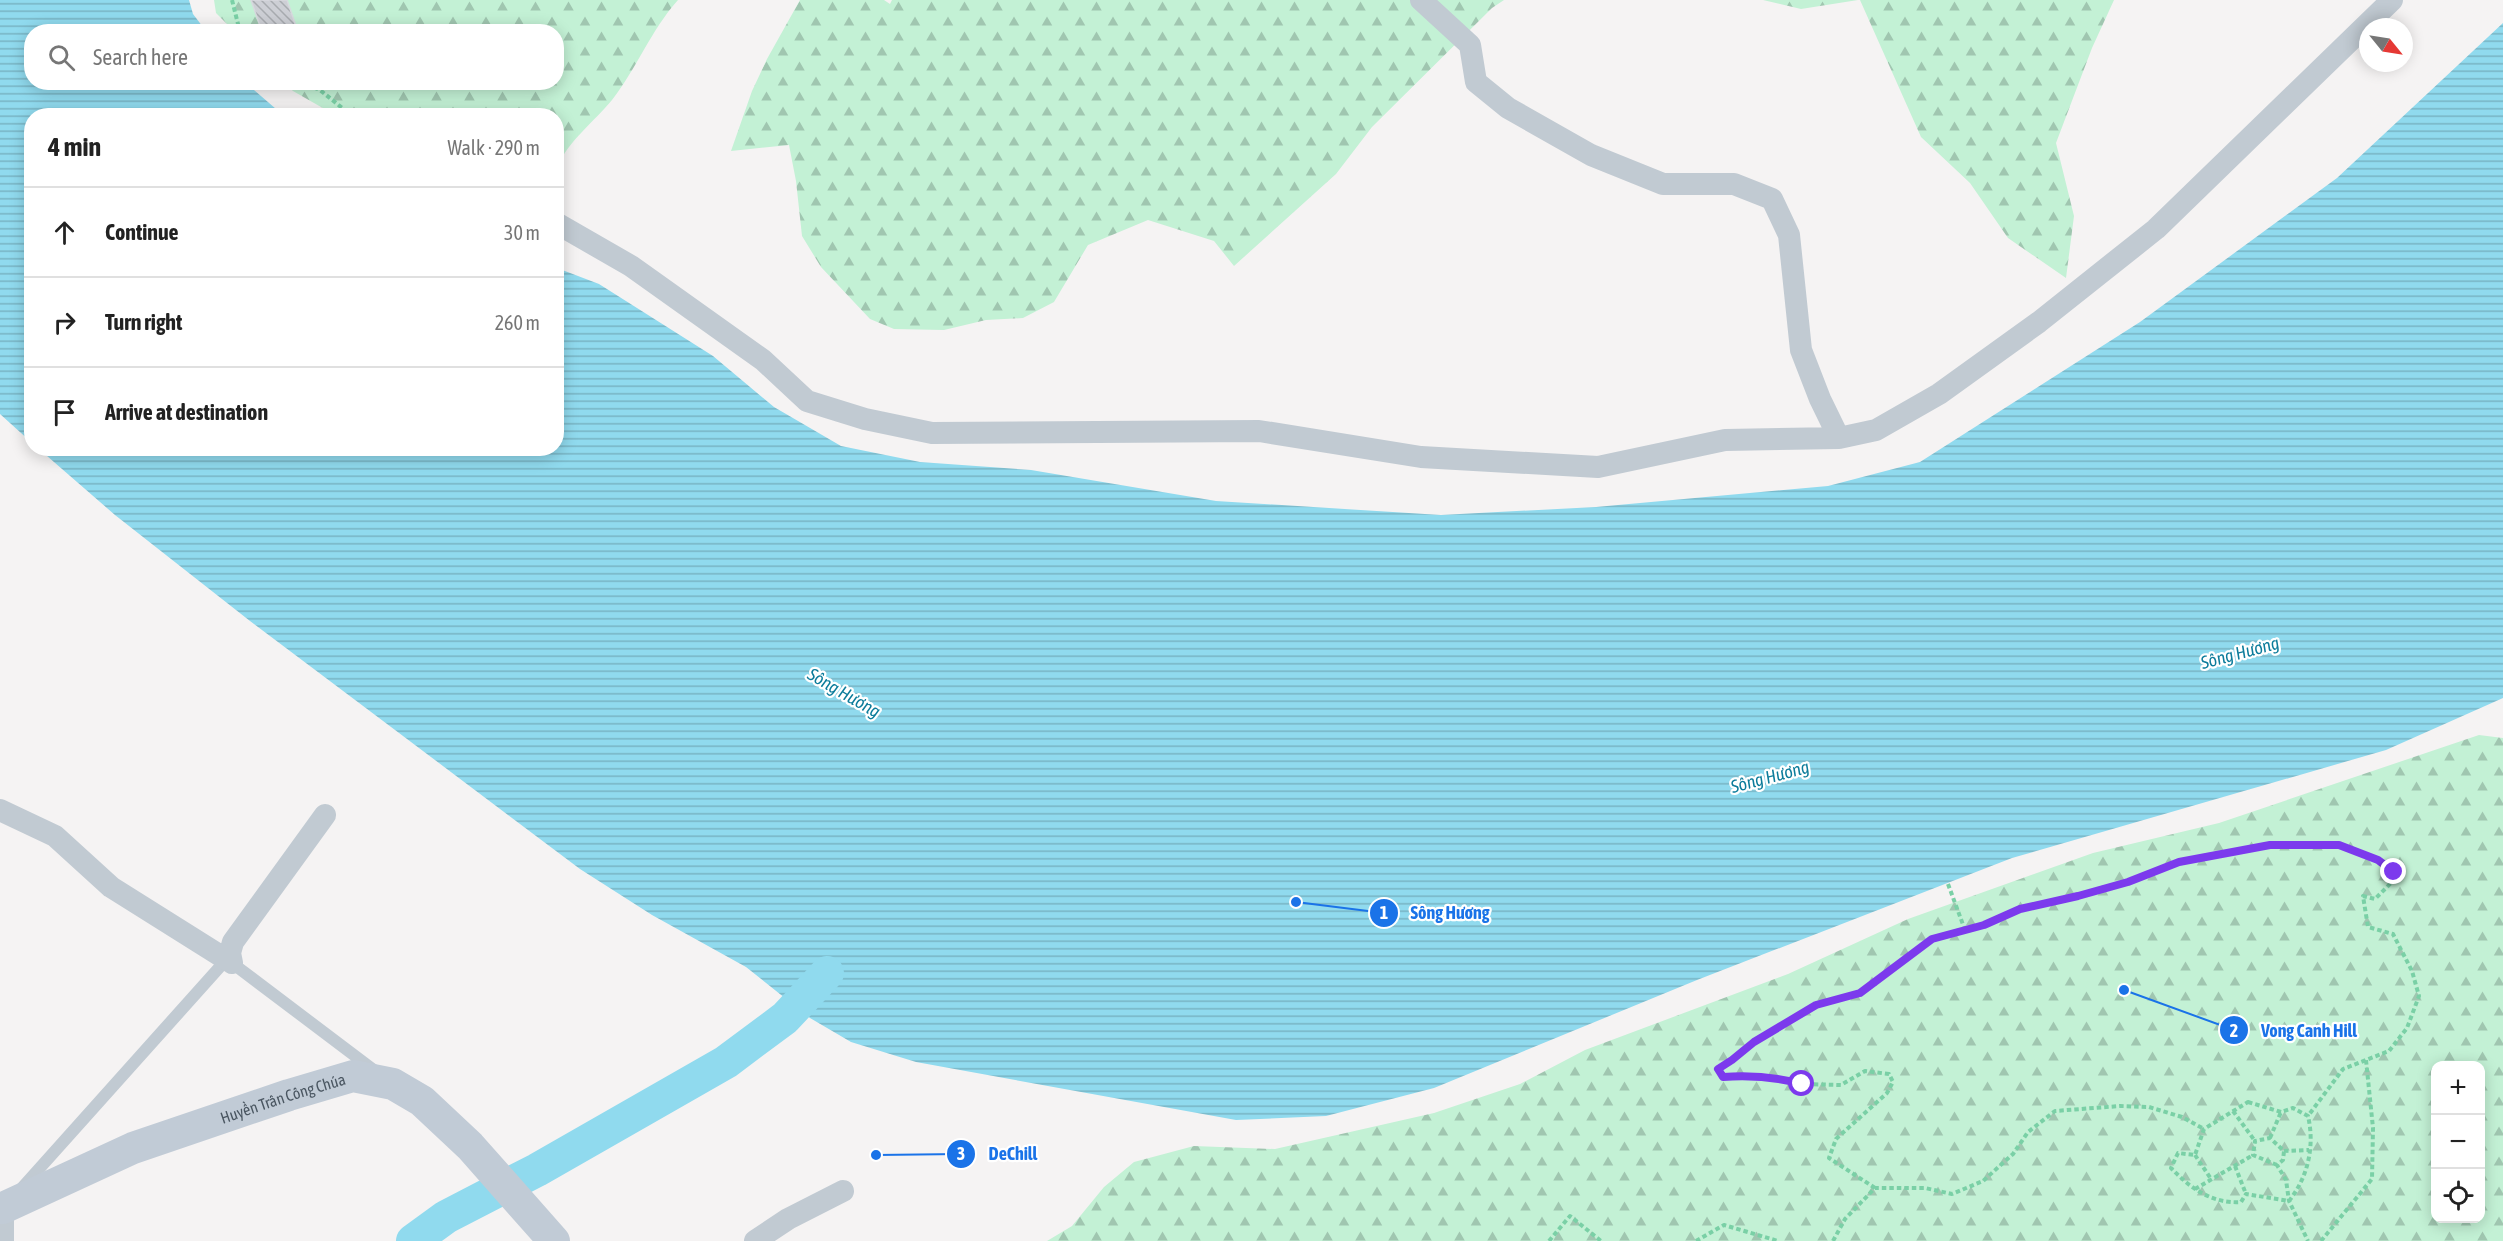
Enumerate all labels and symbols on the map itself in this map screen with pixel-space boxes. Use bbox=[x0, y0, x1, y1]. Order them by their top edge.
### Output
north arrow bbox=[2359, 18, 2413, 72]
water label: Sông Hương bbox=[2197, 632, 2281, 673]
water label: Sông Hương bbox=[803, 663, 884, 722]
water label: Sông Hương bbox=[1727, 756, 1811, 797]
route end bbox=[2380, 858, 2406, 884]
callout: Sông Hương bbox=[1369, 895, 1502, 931]
text: 1 bbox=[1380, 902, 1388, 923]
text: Sông Hương bbox=[1410, 902, 1490, 923]
callout: Vong Canh Hill bbox=[2219, 1012, 2369, 1048]
text: 2 bbox=[2230, 1020, 2238, 1041]
text: Vong Canh Hill bbox=[2260, 1020, 2357, 1041]
street label: Huyền Trân Công Chúa bbox=[218, 1070, 347, 1127]
route start bbox=[1788, 1070, 1814, 1096]
callout: DeChill bbox=[946, 1136, 1049, 1172]
text: 3 bbox=[957, 1143, 965, 1164]
text: DeChill bbox=[989, 1143, 1038, 1164]

